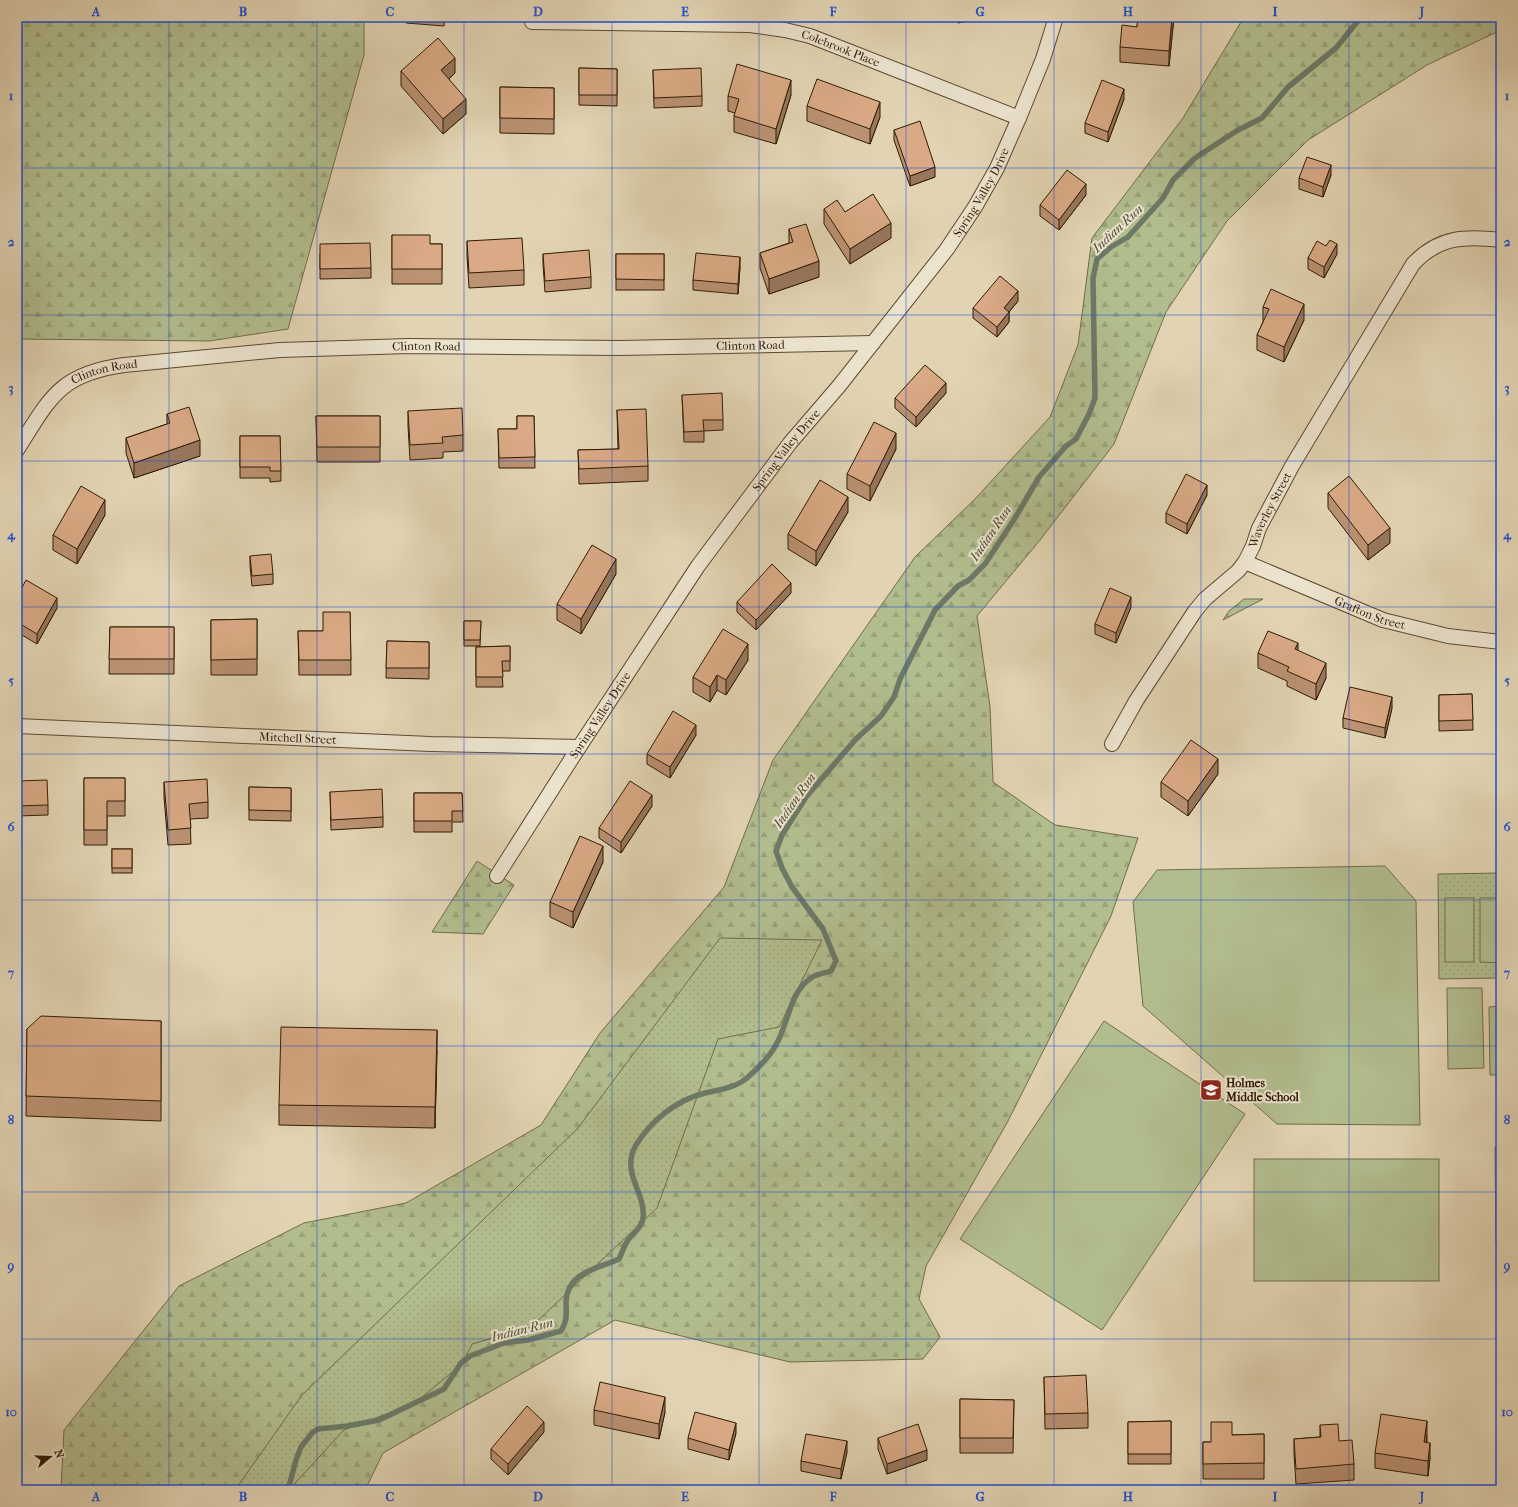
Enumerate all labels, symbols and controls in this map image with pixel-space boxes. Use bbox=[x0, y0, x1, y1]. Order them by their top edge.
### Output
text: A bbox=[91, 4, 101, 19]
text: B bbox=[239, 4, 248, 19]
text: C bbox=[386, 4, 395, 19]
text: D bbox=[533, 4, 543, 19]
text: E bbox=[681, 4, 689, 19]
text: F bbox=[829, 4, 837, 19]
text: G bbox=[975, 4, 985, 19]
text: H bbox=[1123, 4, 1134, 19]
text: I bbox=[1272, 4, 1278, 19]
text: J bbox=[1418, 4, 1425, 20]
street label: Colebrook Place bbox=[800, 27, 882, 70]
text: 1 bbox=[9, 88, 14, 103]
text: 1 bbox=[1505, 88, 1510, 103]
street label: Spring Valley Drive bbox=[950, 146, 1012, 240]
water label: Indian Run bbox=[1088, 201, 1146, 256]
text: 2 bbox=[8, 234, 15, 249]
text: 2 bbox=[1504, 234, 1511, 249]
street label: Clinton Road bbox=[716, 338, 785, 353]
street label: Clinton Road bbox=[392, 339, 461, 354]
street label: Clinton Road bbox=[68, 357, 139, 387]
text: 3 bbox=[8, 380, 14, 396]
text: 3 bbox=[1504, 380, 1510, 396]
street label: Spring Valley Drive bbox=[749, 406, 823, 494]
street label: Waverley Street bbox=[1246, 469, 1295, 551]
water label: Indian Run bbox=[966, 503, 1014, 564]
text: 4 bbox=[6, 527, 16, 543]
text: 4 bbox=[1502, 527, 1512, 543]
street label: Grafton Street bbox=[1332, 593, 1407, 632]
street label: Spring Valley Drive bbox=[567, 669, 634, 761]
text: 5 bbox=[8, 673, 14, 688]
text: 5 bbox=[1504, 673, 1510, 688]
street label: Mitchell Street bbox=[259, 730, 337, 747]
water label: Indian Run bbox=[770, 770, 819, 831]
text: 6 bbox=[7, 819, 15, 834]
text: 6 bbox=[1503, 819, 1511, 834]
text: 7 bbox=[7, 965, 15, 980]
text: 7 bbox=[1503, 965, 1511, 980]
place label: Holmes Middle School bbox=[1225, 1076, 1299, 1104]
school or university icon: Holmes Middle School bbox=[1198, 1077, 1224, 1103]
text: 8 bbox=[8, 1112, 15, 1127]
text: 8 bbox=[1504, 1112, 1511, 1127]
text: 9 bbox=[7, 1258, 15, 1274]
text: 9 bbox=[1503, 1258, 1511, 1274]
water label: Indian Run bbox=[489, 1315, 555, 1345]
text: 10 bbox=[5, 1404, 17, 1419]
text: 10 bbox=[1501, 1404, 1513, 1419]
north arrow bbox=[30, 1437, 70, 1477]
text: N bbox=[51, 1448, 67, 1461]
text: A bbox=[91, 1489, 101, 1504]
text: B bbox=[239, 1489, 248, 1504]
text: C bbox=[386, 1489, 395, 1504]
text: D bbox=[533, 1489, 543, 1504]
text: E bbox=[681, 1489, 689, 1504]
text: F bbox=[829, 1489, 837, 1504]
text: G bbox=[975, 1489, 985, 1504]
text: H bbox=[1123, 1489, 1134, 1504]
text: I bbox=[1272, 1489, 1278, 1504]
text: J bbox=[1418, 1489, 1425, 1505]

